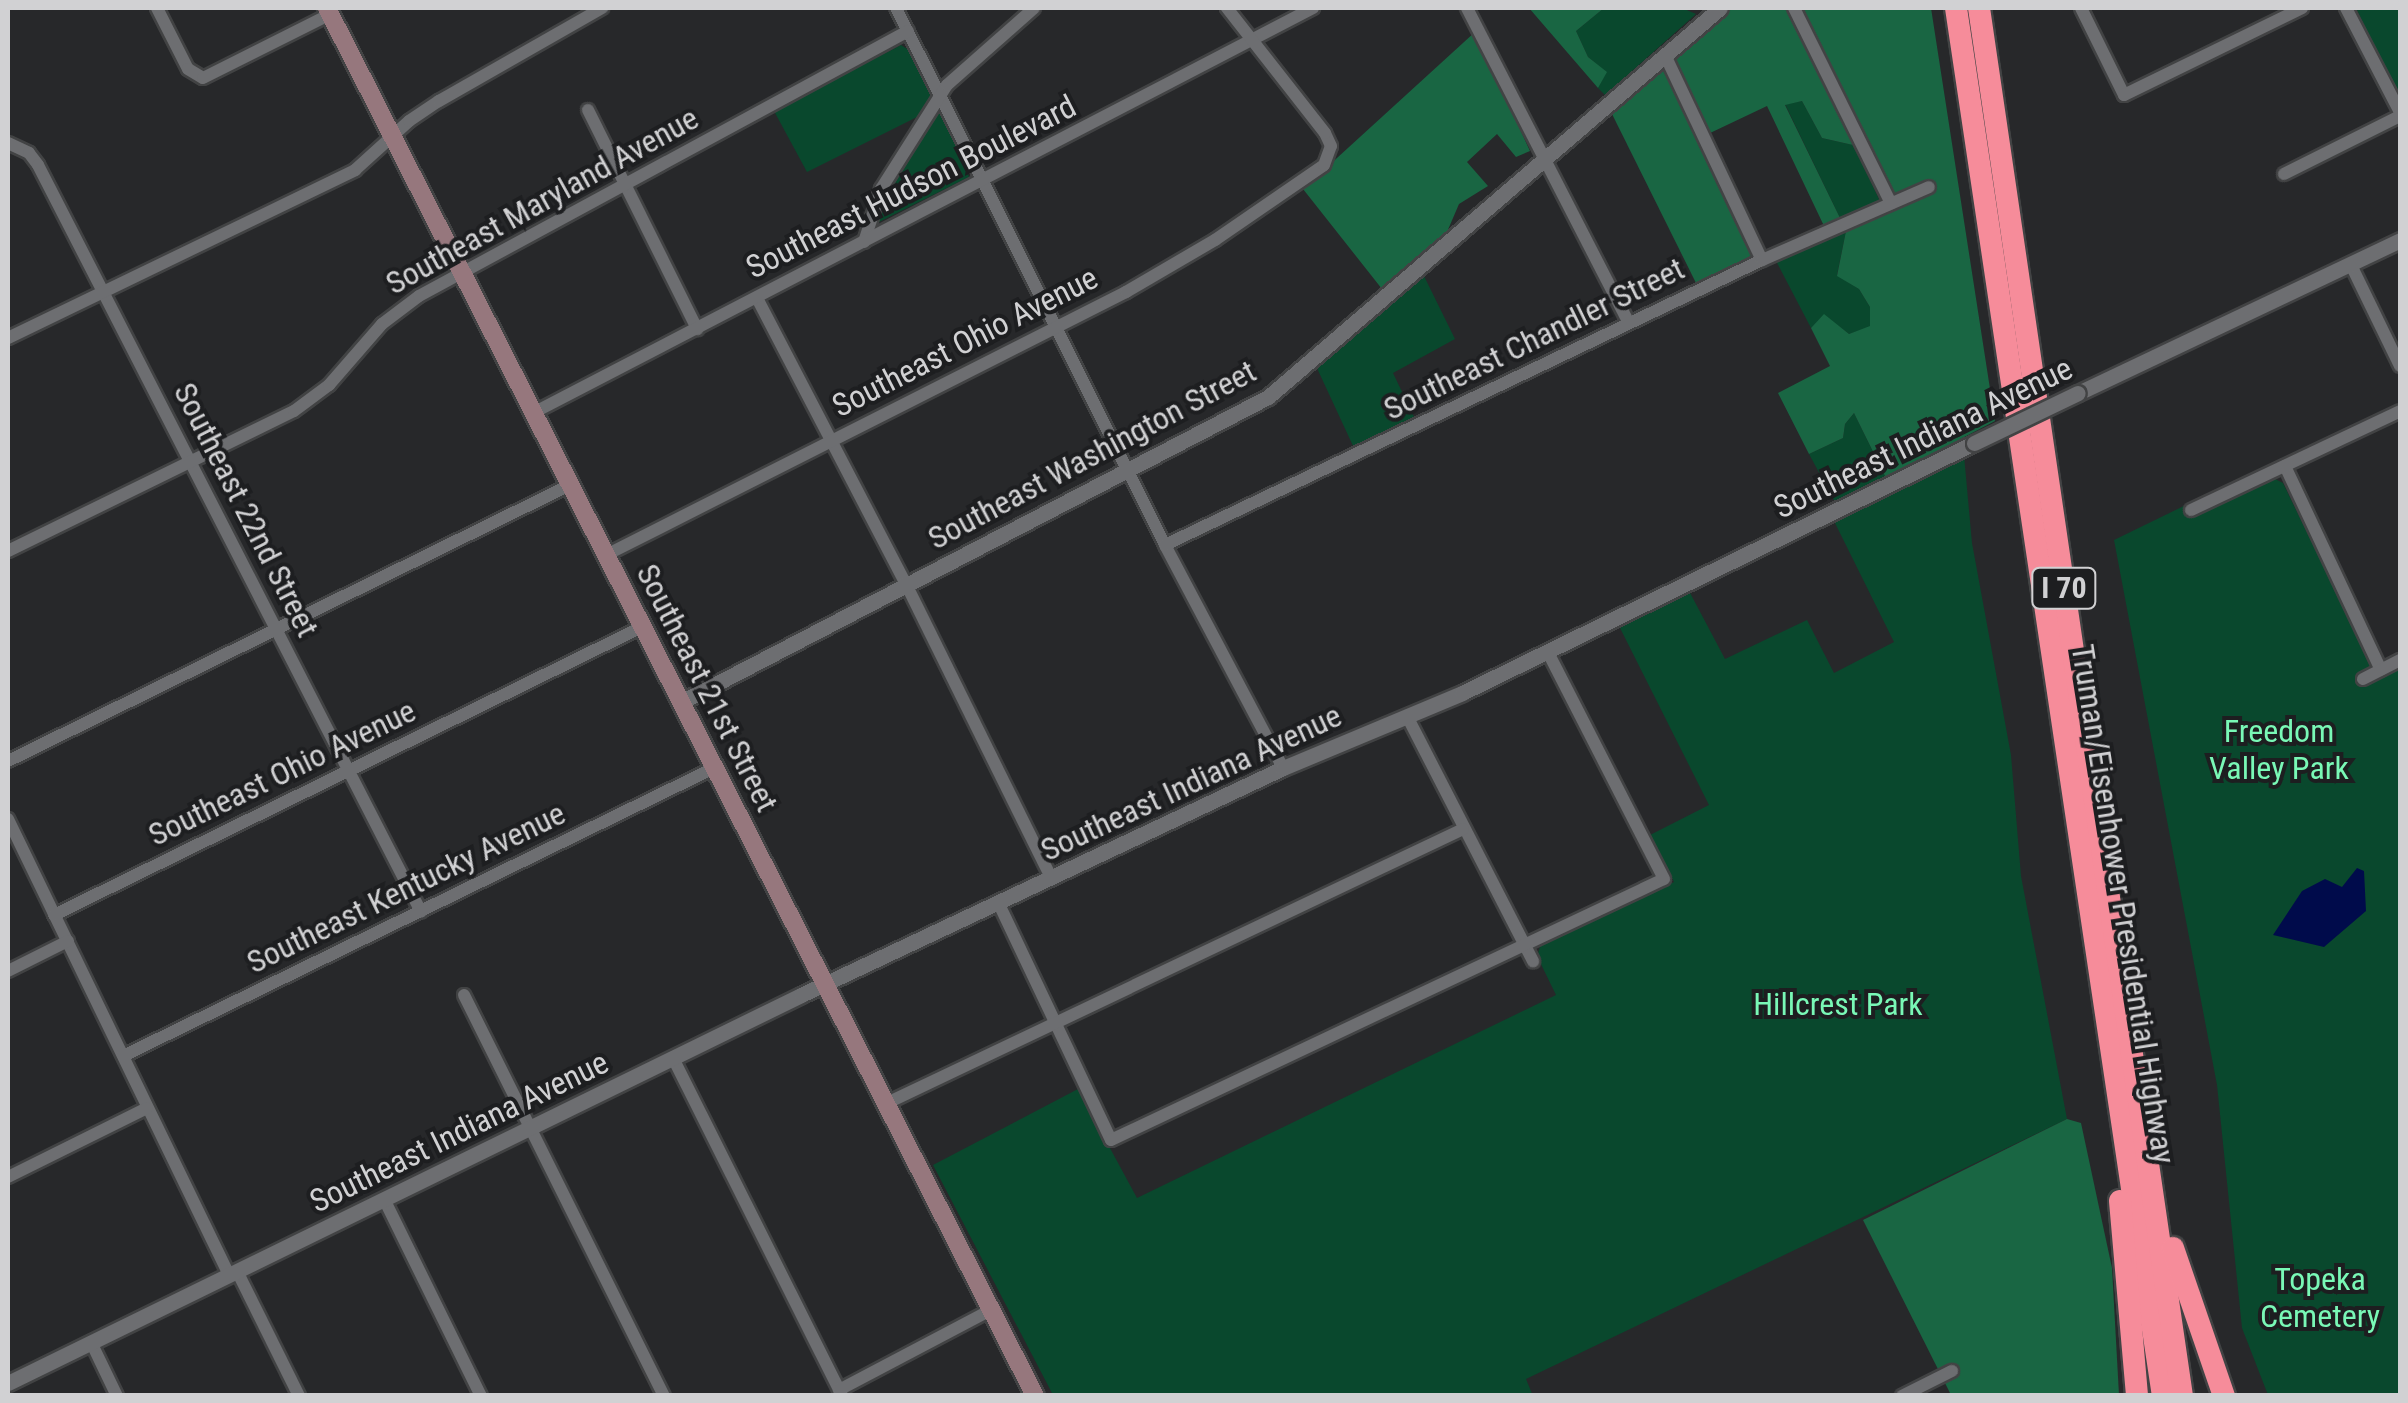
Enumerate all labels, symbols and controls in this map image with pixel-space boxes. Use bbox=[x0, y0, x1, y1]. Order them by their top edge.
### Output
street label: Southeast Hudson Boulevard bbox=[740, 87, 1082, 287]
street label: Southeast Maryland Avenue bbox=[379, 99, 705, 303]
street label: Southeast Chandler Street bbox=[1378, 250, 1690, 428]
street label: Southeast Ohio Avenue bbox=[826, 259, 1104, 425]
street label: Southeast Indiana Avenue bbox=[1768, 349, 2078, 527]
street label: Southeast Washington Street bbox=[922, 352, 1262, 558]
street label: Southeast 22nd Street bbox=[165, 377, 327, 643]
street label: Southeast 21st Street bbox=[628, 558, 786, 818]
road number: I 70 bbox=[2029, 563, 2099, 613]
street label: Truman/Eisenhower Presidential Highway bbox=[2063, 642, 2183, 1166]
street label: Southeast Ohio Avenue bbox=[142, 692, 422, 854]
street label: Southeast Indiana Avenue bbox=[1035, 696, 1347, 870]
park label: Freedom Valley Park bbox=[2209, 713, 2349, 788]
street label: Southeast Kentucky Avenue bbox=[241, 794, 571, 982]
park label: Hillcrest Park bbox=[1753, 985, 1923, 1023]
street label: Southeast Indiana Avenue bbox=[304, 1043, 614, 1221]
park label: Topeka Cemetery bbox=[2260, 1261, 2380, 1336]

